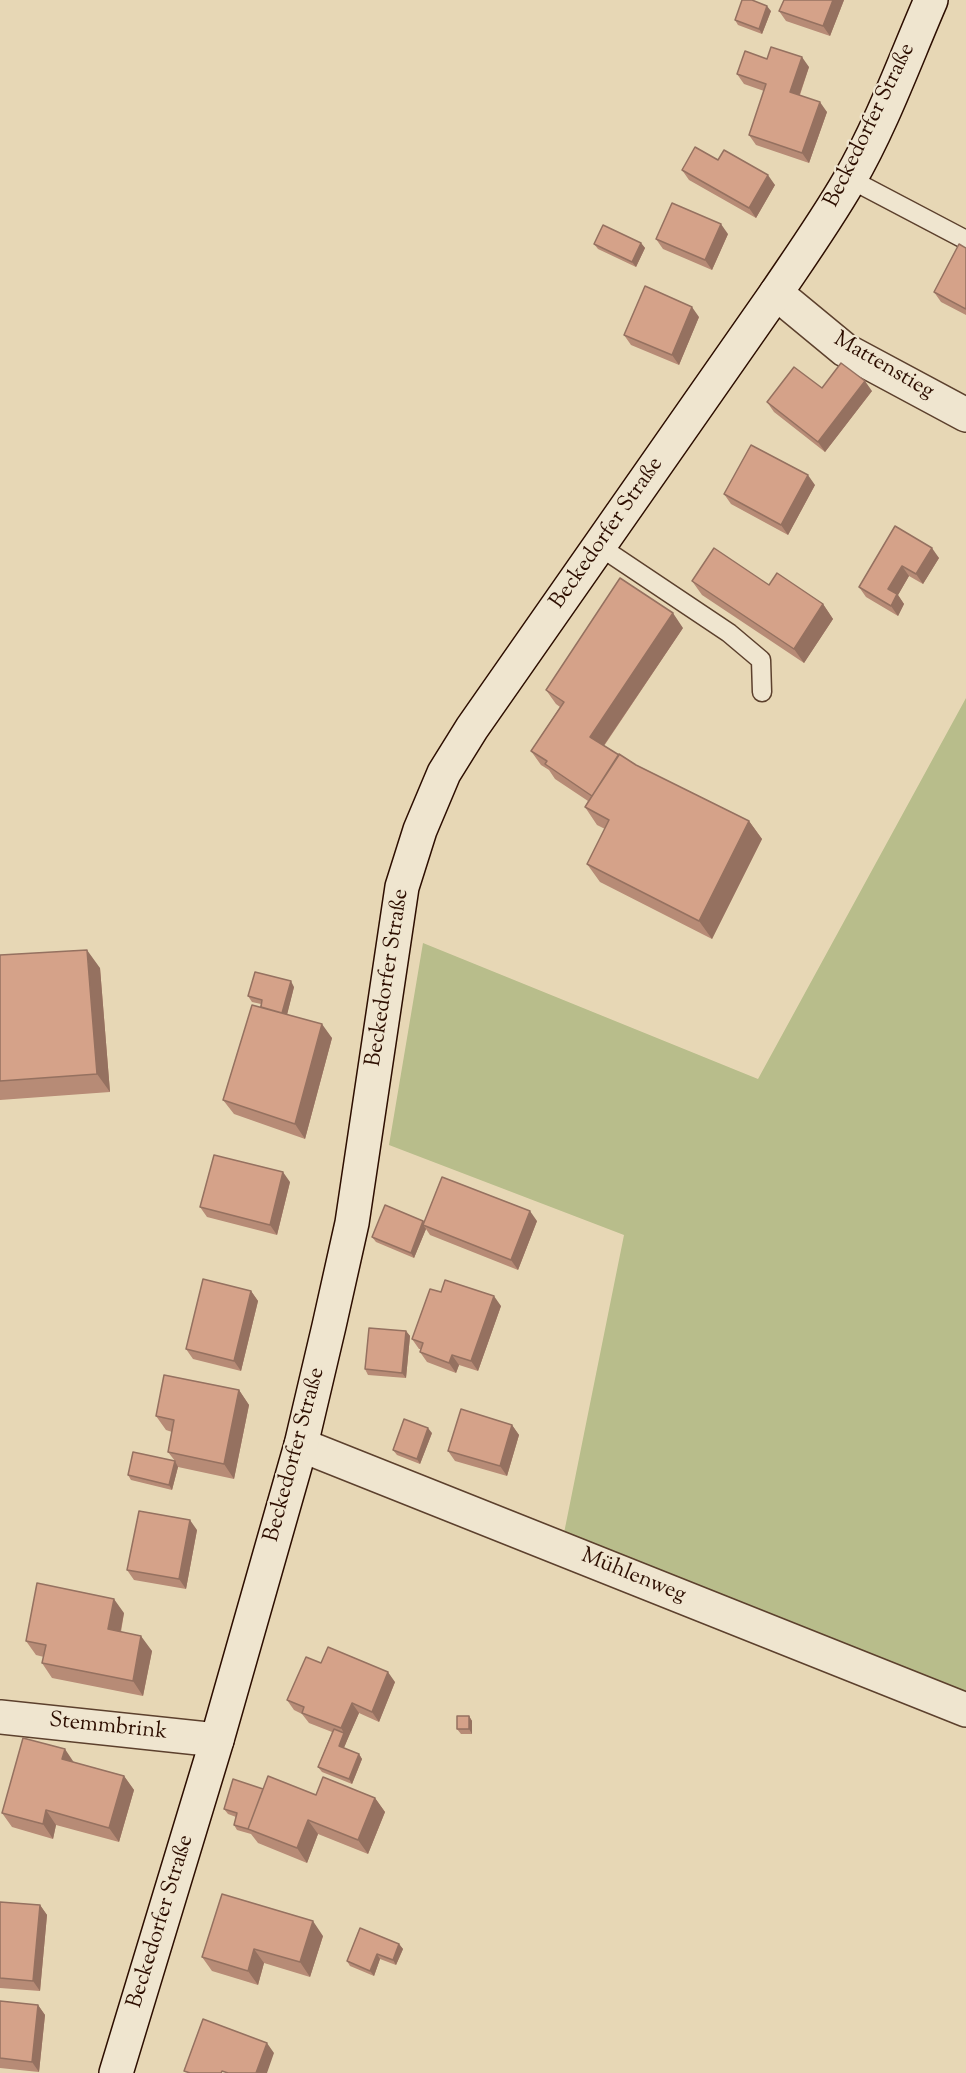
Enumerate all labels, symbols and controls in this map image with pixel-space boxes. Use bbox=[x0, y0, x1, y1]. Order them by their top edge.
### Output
street label: Beckedorfer Straße bbox=[820, 40, 922, 212]
street label: Mattenstieg bbox=[828, 328, 938, 406]
street label: Beckedorfer Straße bbox=[546, 453, 670, 615]
street label: Beckedorfer Straße bbox=[362, 887, 416, 1069]
street label: Beckedorfer Straße bbox=[260, 1365, 332, 1545]
street label: Mühlenweg bbox=[577, 1544, 689, 1610]
street label: Stemmbrink bbox=[48, 1709, 168, 1747]
street label: Beckedorfer Straße bbox=[123, 1832, 201, 2012]

